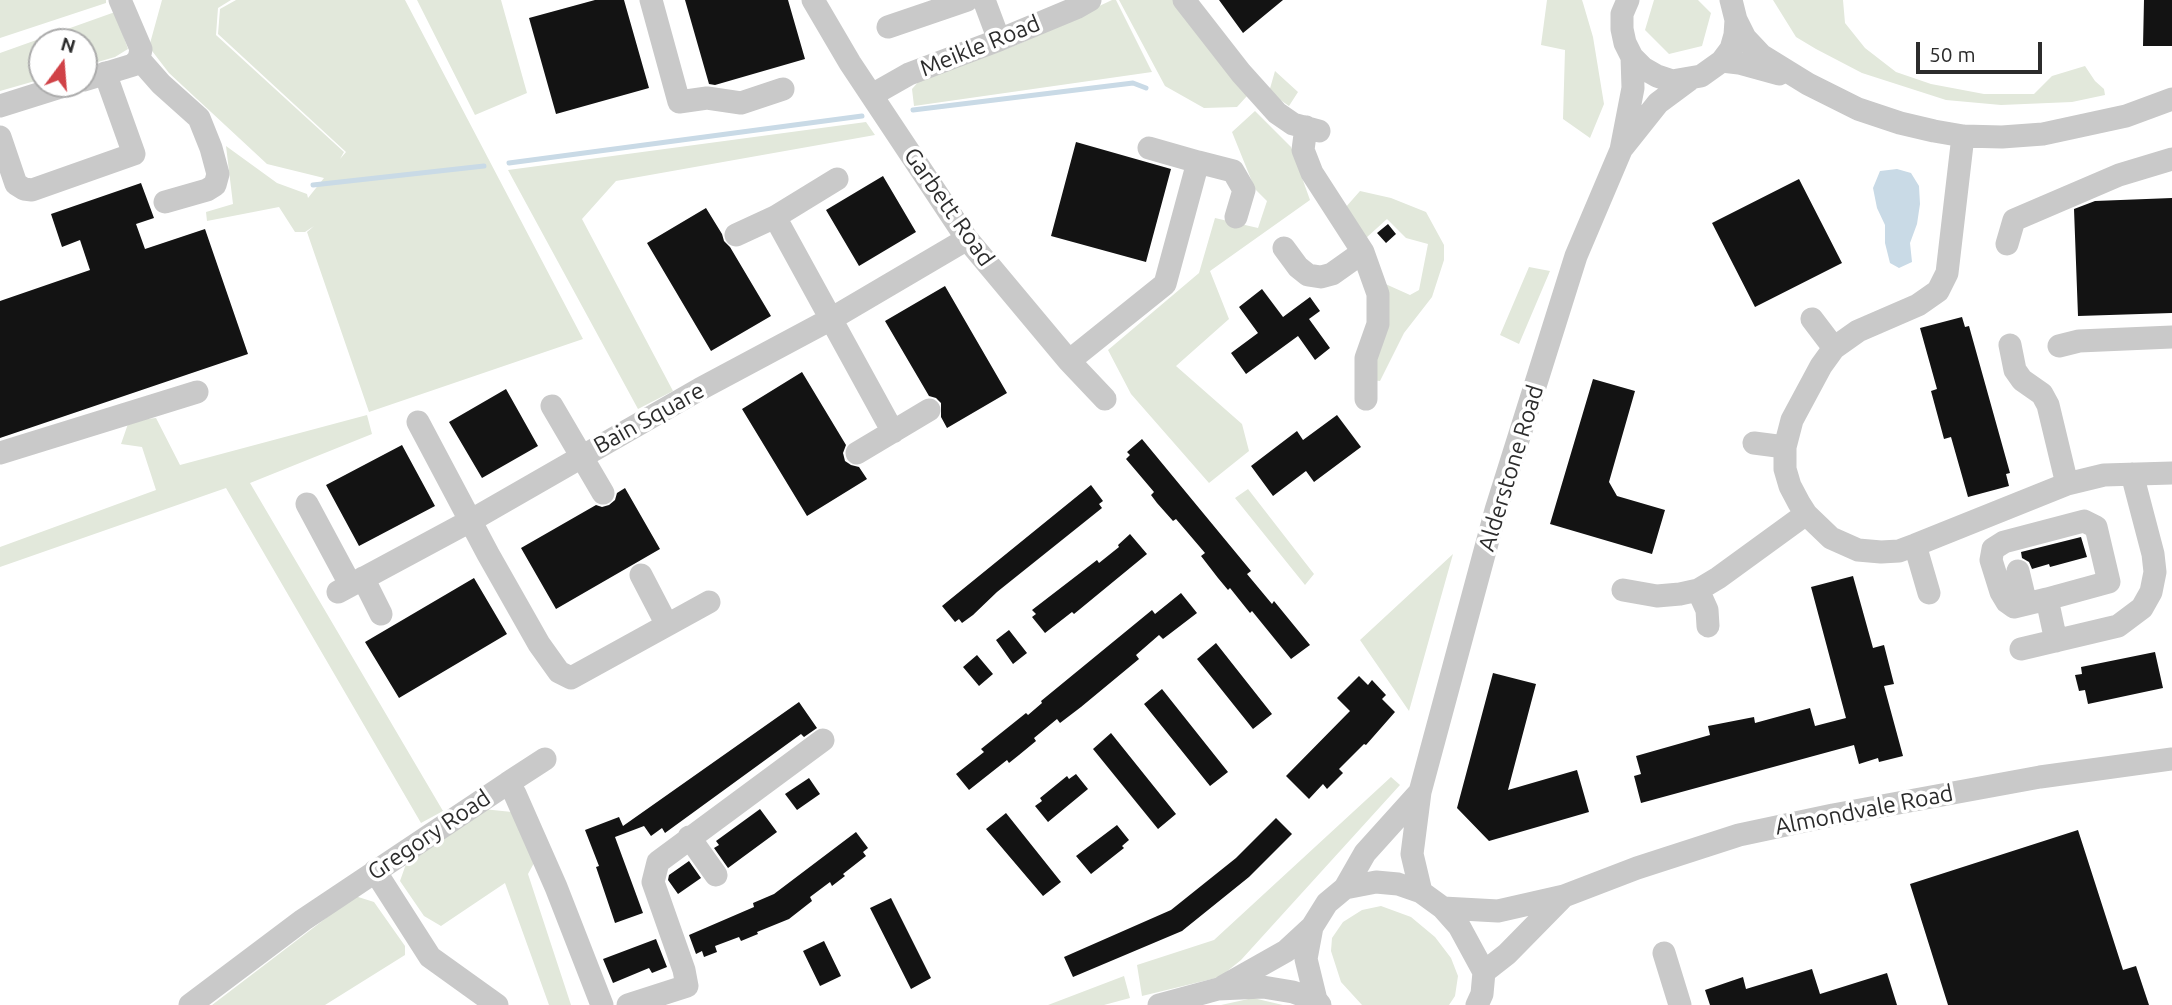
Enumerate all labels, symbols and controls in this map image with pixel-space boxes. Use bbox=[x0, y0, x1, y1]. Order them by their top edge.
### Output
street label: Meikle Road bbox=[916, 9, 1044, 83]
north arrow bbox=[28, 28, 98, 98]
scale bar bbox=[1920, 28, 2046, 72]
text: N bbox=[58, 32, 78, 57]
text: 50 m bbox=[1929, 42, 1976, 66]
street label: Garbett Road bbox=[898, 142, 1000, 272]
street label: Bain Square bbox=[589, 376, 709, 460]
street label: Alderstone Road bbox=[1473, 382, 1549, 554]
street label: Almondvale Road bbox=[1773, 779, 1955, 841]
street label: Gregory Road bbox=[362, 784, 496, 886]

